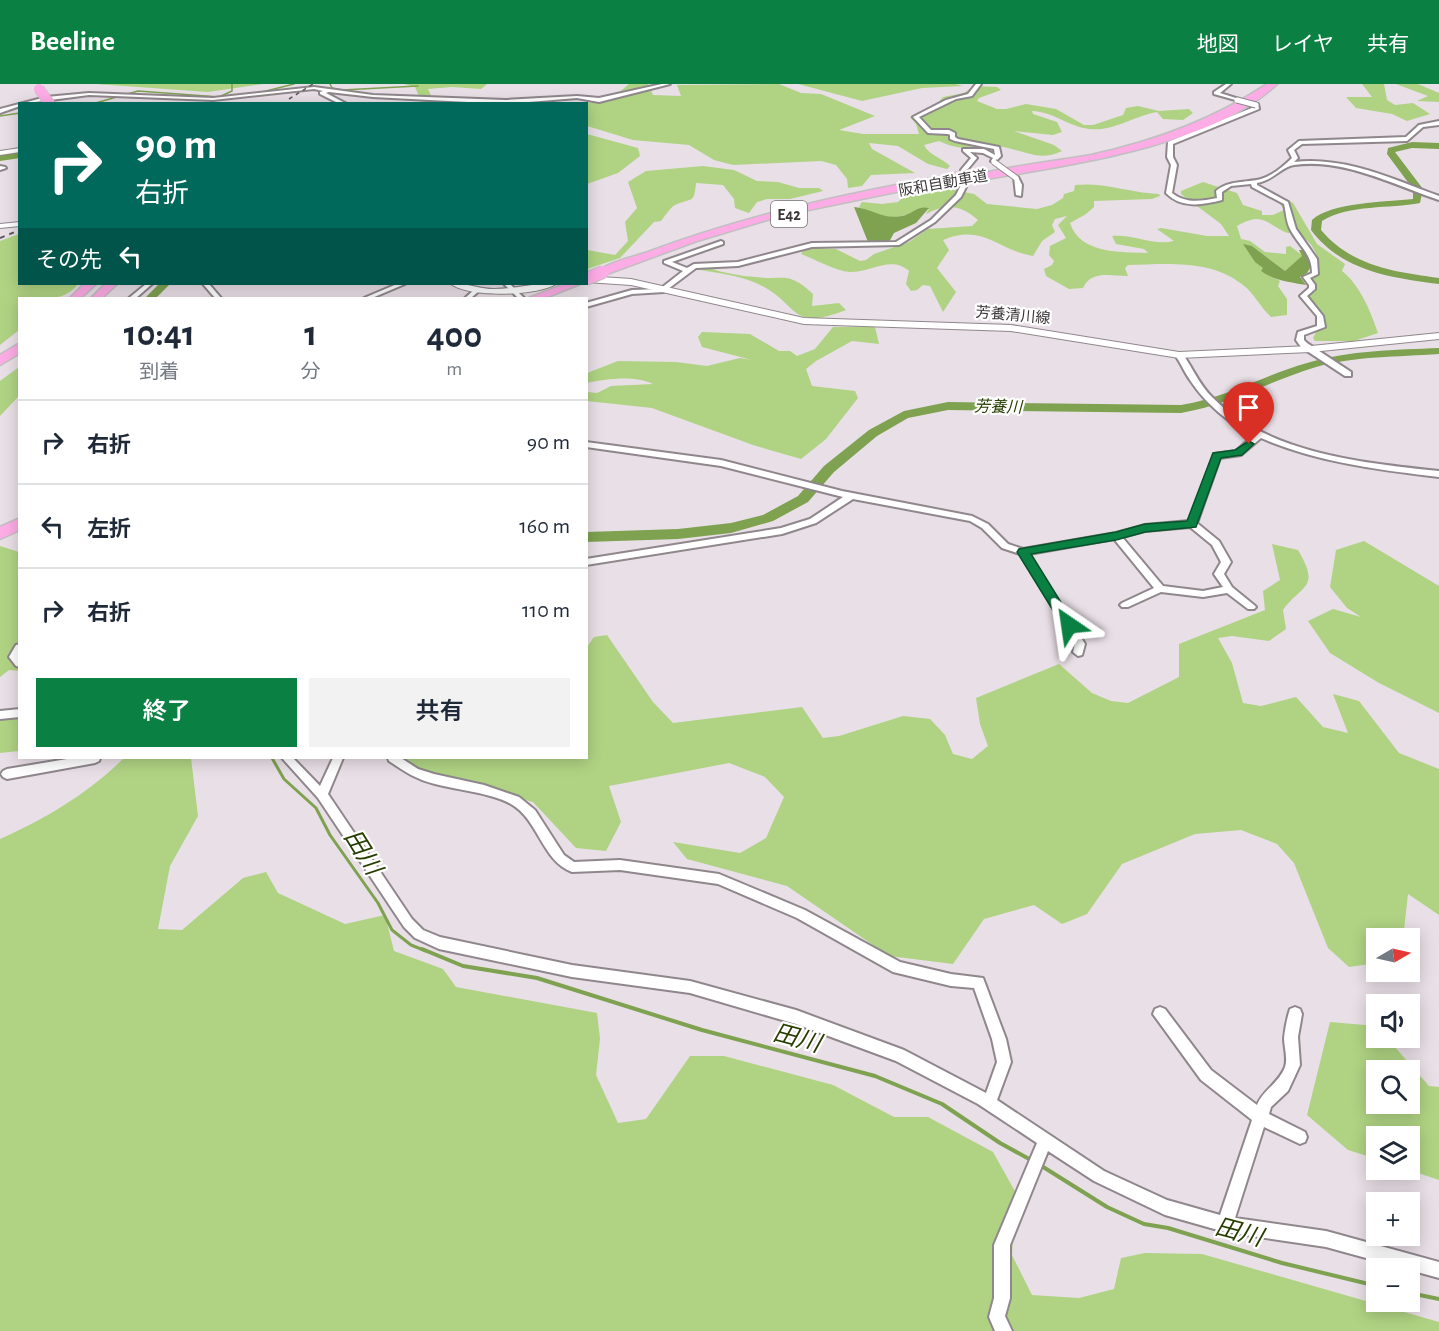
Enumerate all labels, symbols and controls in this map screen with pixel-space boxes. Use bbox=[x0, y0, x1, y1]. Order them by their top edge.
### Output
text: Beeline bbox=[30, 28, 115, 56]
text: 地図 bbox=[1197, 34, 1239, 55]
text: レイヤ bbox=[1272, 34, 1334, 55]
text: 共有 bbox=[1367, 34, 1409, 55]
text: 90 m bbox=[135, 124, 217, 166]
icon: right bbox=[36, 126, 114, 204]
street label: 阪和自動車道 bbox=[897, 167, 989, 199]
text: 右折 bbox=[135, 180, 189, 207]
road number: E42 bbox=[771, 201, 807, 227]
icon: left bbox=[114, 240, 147, 273]
text: その先 bbox=[36, 249, 102, 271]
street label: 芳養清川線 bbox=[975, 304, 1051, 326]
text: 10:41 bbox=[124, 316, 195, 352]
text: 1 bbox=[304, 316, 317, 352]
text: 400 bbox=[427, 318, 482, 354]
text: m bbox=[446, 359, 462, 379]
text: 到着 bbox=[139, 362, 179, 382]
text: 分 bbox=[301, 362, 321, 382]
pin bbox=[1223, 382, 1274, 444]
icon: arrive bbox=[1232, 391, 1265, 424]
water label: 芳養川 bbox=[974, 398, 1024, 415]
icon: right bbox=[36, 426, 69, 459]
text: 90 m bbox=[527, 431, 570, 453]
text: 右折 bbox=[87, 434, 131, 456]
icon: left bbox=[36, 510, 69, 543]
text: 160 m bbox=[519, 515, 570, 537]
text: 左折 bbox=[87, 518, 131, 540]
position arrow bbox=[1037, 593, 1101, 657]
icon: right bbox=[36, 594, 69, 627]
text: 110 m bbox=[522, 599, 570, 621]
text: 右折 bbox=[87, 602, 131, 624]
button: 終了 bbox=[36, 678, 297, 747]
button: 共有 bbox=[309, 678, 570, 747]
water label: 田川 bbox=[339, 826, 387, 882]
north arrow bbox=[1366, 928, 1420, 982]
map controls bbox=[1366, 928, 1420, 1312]
button: sound bbox=[1366, 994, 1420, 1048]
water label: 田川 bbox=[770, 1021, 826, 1058]
button: search bbox=[1366, 1060, 1420, 1114]
button: layers bbox=[1366, 1126, 1420, 1180]
button: + bbox=[1366, 1192, 1420, 1246]
water label: 田川 bbox=[1212, 1215, 1268, 1252]
button: − bbox=[1366, 1258, 1420, 1312]

